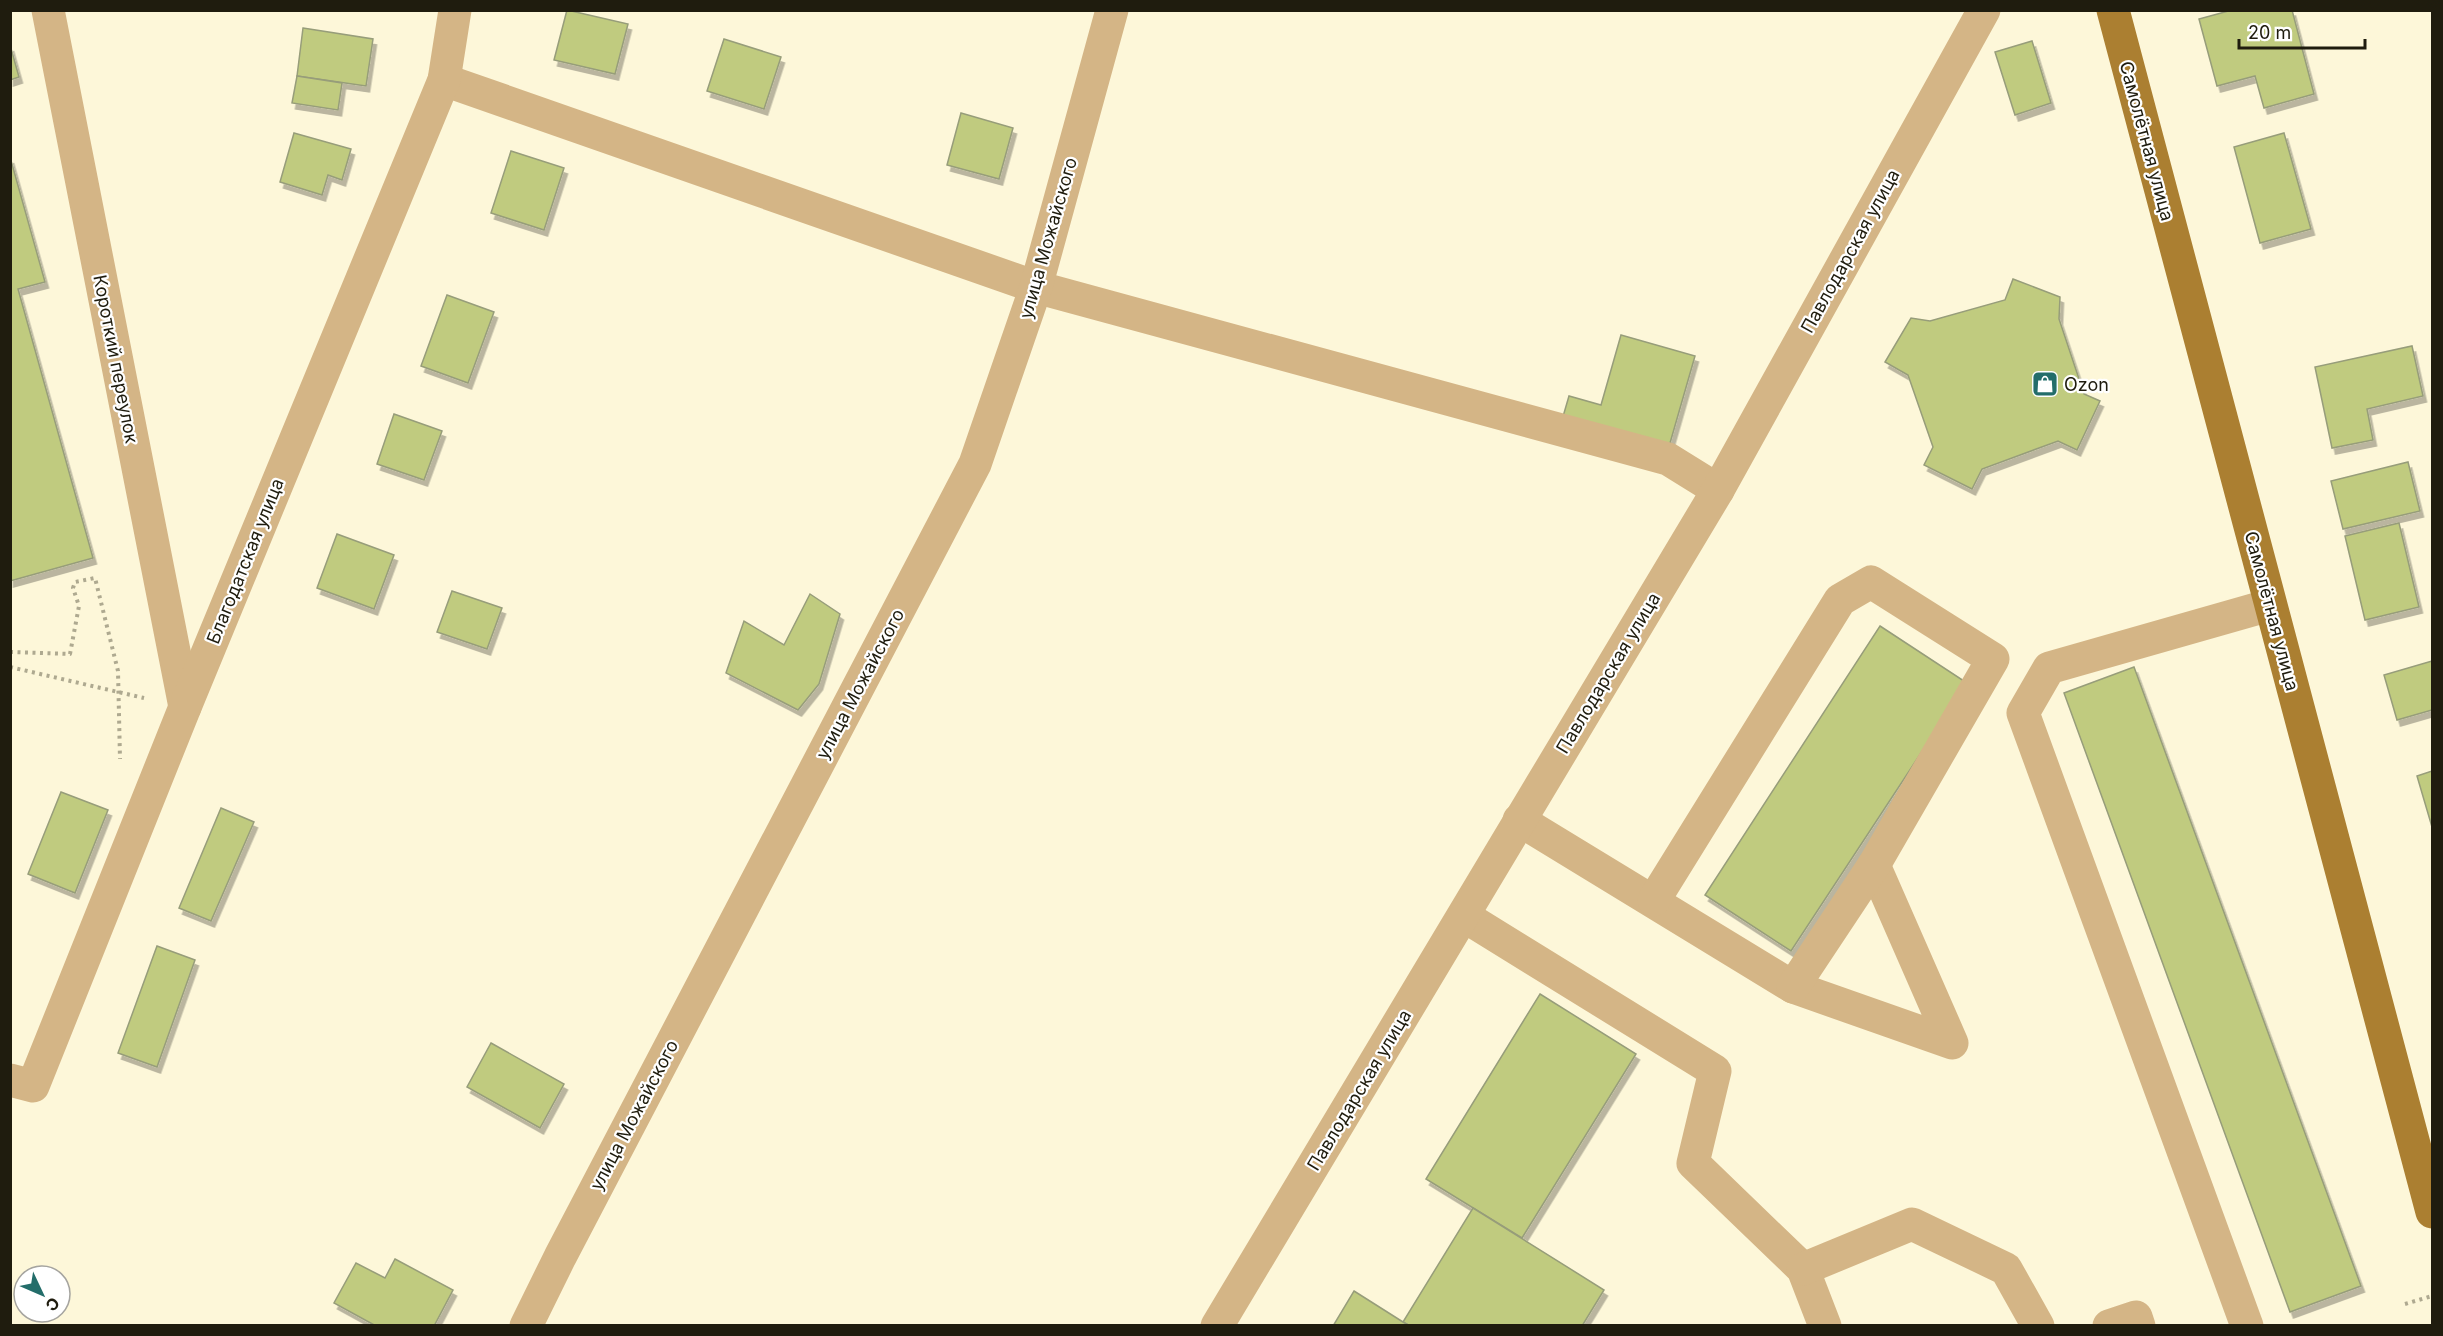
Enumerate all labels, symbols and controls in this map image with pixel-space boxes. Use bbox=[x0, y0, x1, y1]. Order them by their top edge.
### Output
scale bar bbox=[2239, 12, 2365, 50]
text: 20 m bbox=[2248, 22, 2291, 43]
street label: Самолётная улица bbox=[2116, 59, 2178, 223]
street label: улица Можайского bbox=[1015, 155, 1081, 321]
street label: Павлодарская улица bbox=[1796, 166, 1904, 336]
street label: Короткий переулок bbox=[89, 273, 143, 445]
shop icon: Ozon bbox=[2030, 369, 2060, 399]
place label: Ozon bbox=[2064, 374, 2109, 395]
street label: Благодатская улица bbox=[202, 475, 288, 647]
street label: Самолётная улица bbox=[2241, 529, 2303, 693]
street label: Павлодарская улица bbox=[1552, 589, 1664, 757]
street label: улица Можайского bbox=[812, 605, 908, 763]
street label: Павлодарская улица bbox=[1303, 1006, 1415, 1174]
street label: улица Можайского bbox=[586, 1036, 682, 1194]
north arrow bbox=[12, 1264, 72, 1324]
text: С bbox=[41, 1293, 64, 1316]

